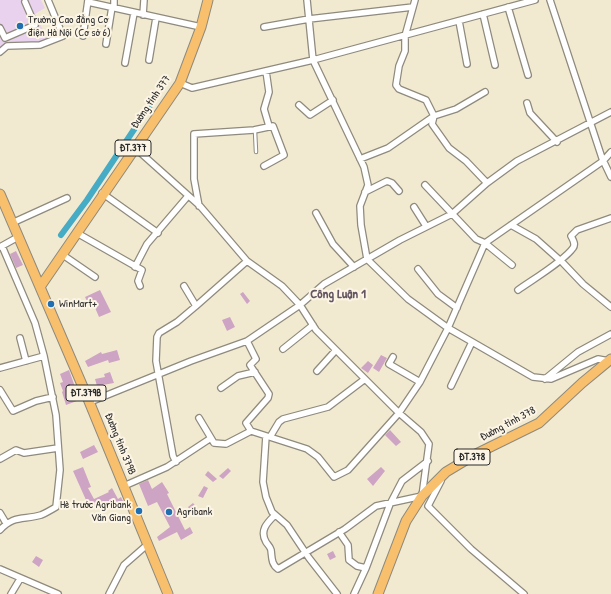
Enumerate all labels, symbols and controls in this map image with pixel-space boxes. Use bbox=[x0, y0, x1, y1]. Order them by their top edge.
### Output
place label: Trường Cao đẳng Cơ điện Hà Nội (Cơ sở 6) bbox=[28, 13, 111, 39]
marker: Trường Cao đẳng Cơ điện Hà Nội (Cơ sở 6) bbox=[15, 21, 25, 31]
street label: Đường tỉnh 377 bbox=[128, 73, 174, 131]
road number: ĐT.377 bbox=[115, 140, 151, 156]
district label: Công Luận 1 bbox=[310, 287, 366, 303]
place label: WinMart+ bbox=[59, 297, 97, 311]
marker: WinMart+ bbox=[46, 299, 56, 309]
road number: ĐT.379B bbox=[66, 385, 106, 401]
street label: Đường tỉnh 378 bbox=[478, 404, 538, 444]
street label: Đường tỉnh 379B bbox=[102, 411, 138, 477]
road number: ĐT.378 bbox=[454, 449, 490, 465]
place label: Hè trước Agribank Văn Giang bbox=[60, 498, 131, 524]
place label: Agribank bbox=[177, 505, 212, 519]
marker: Hè trước Agribank Văn Giang bbox=[134, 506, 144, 516]
marker: Agribank bbox=[164, 507, 174, 517]

